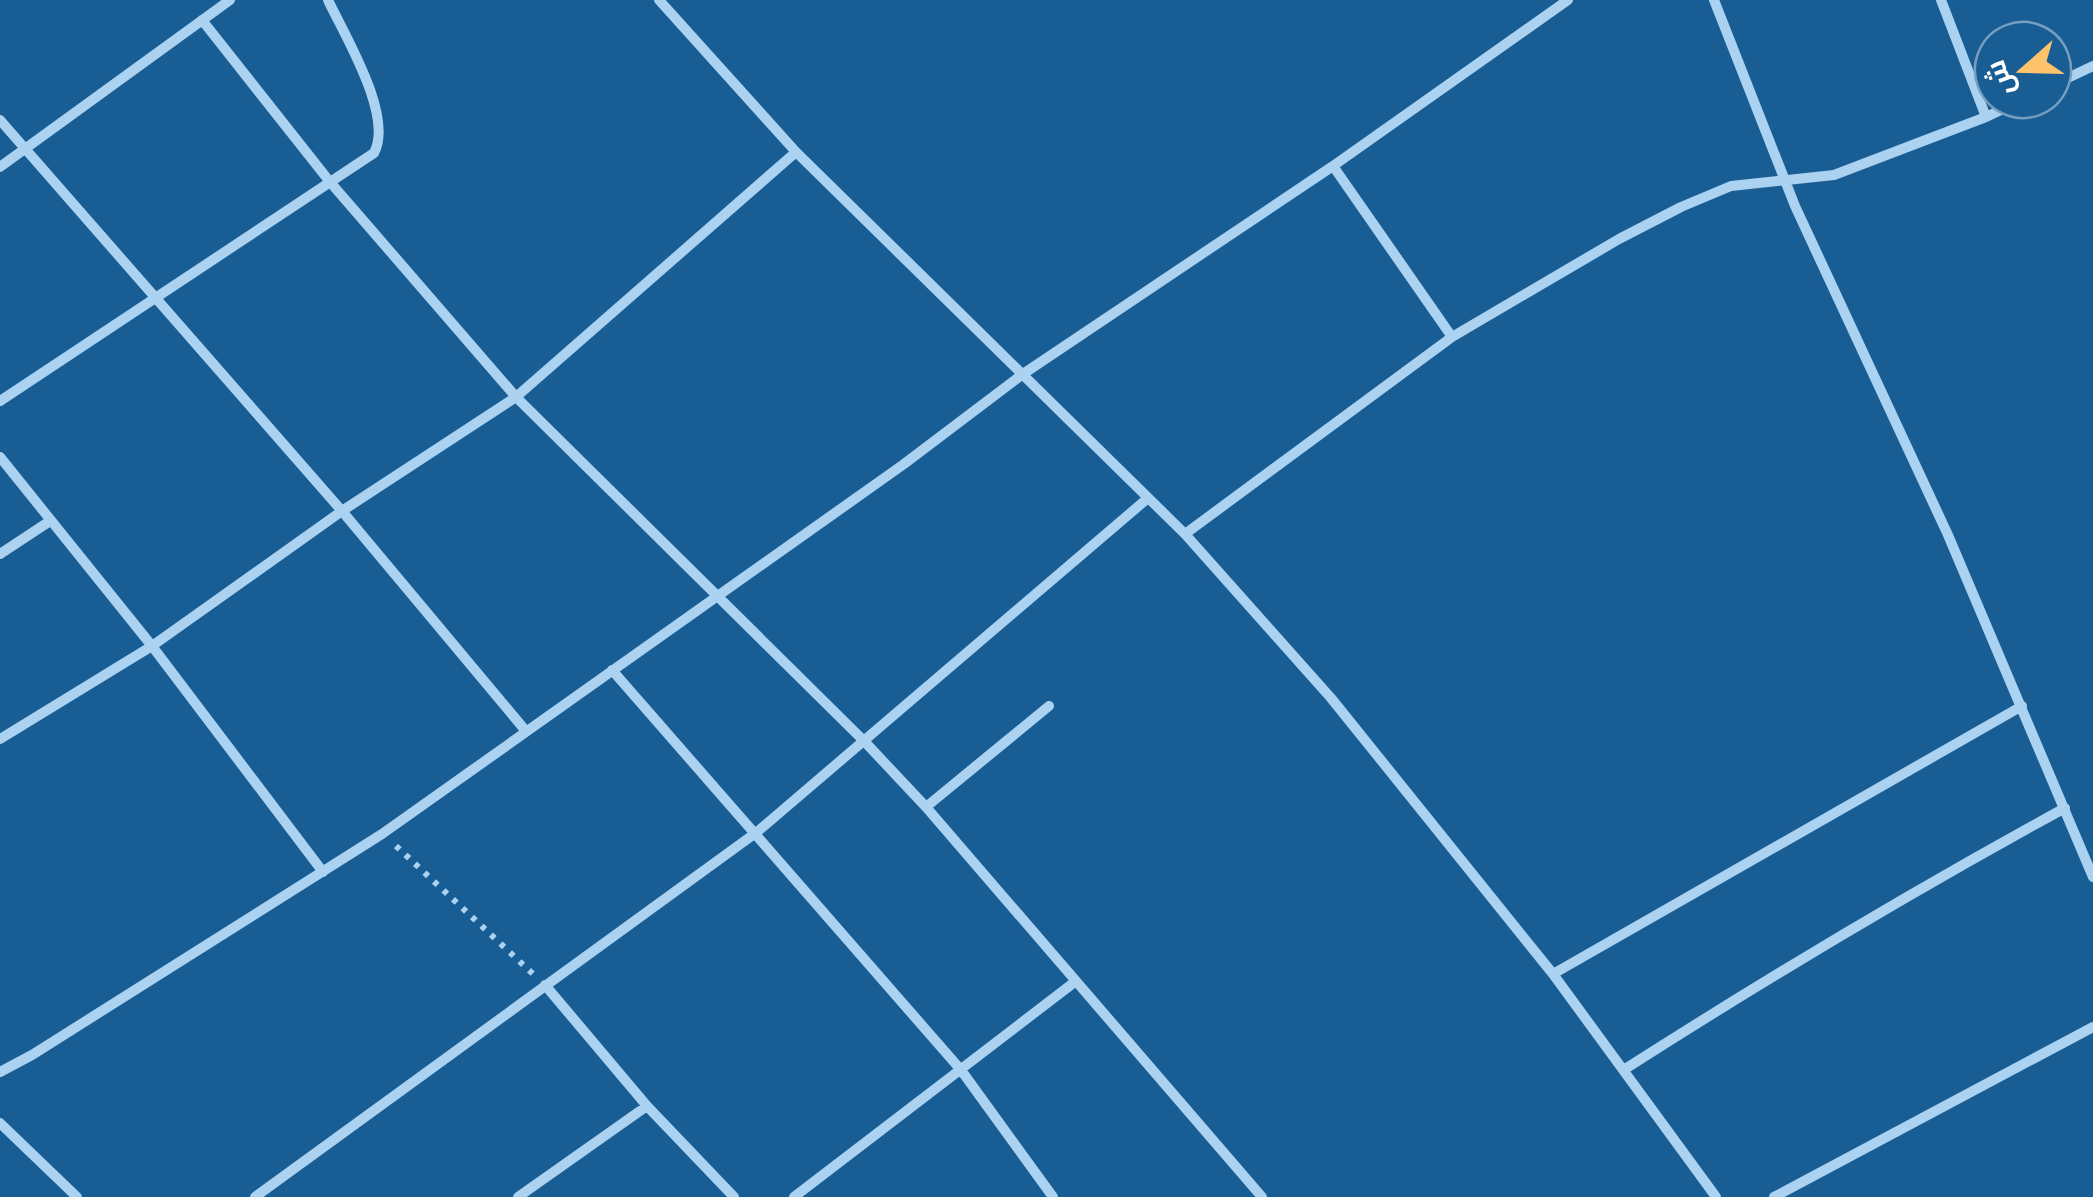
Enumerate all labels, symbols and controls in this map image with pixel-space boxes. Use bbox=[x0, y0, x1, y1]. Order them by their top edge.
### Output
north arrow bbox=[1973, 20, 2073, 120]
text: ش bbox=[1978, 56, 2022, 101]

